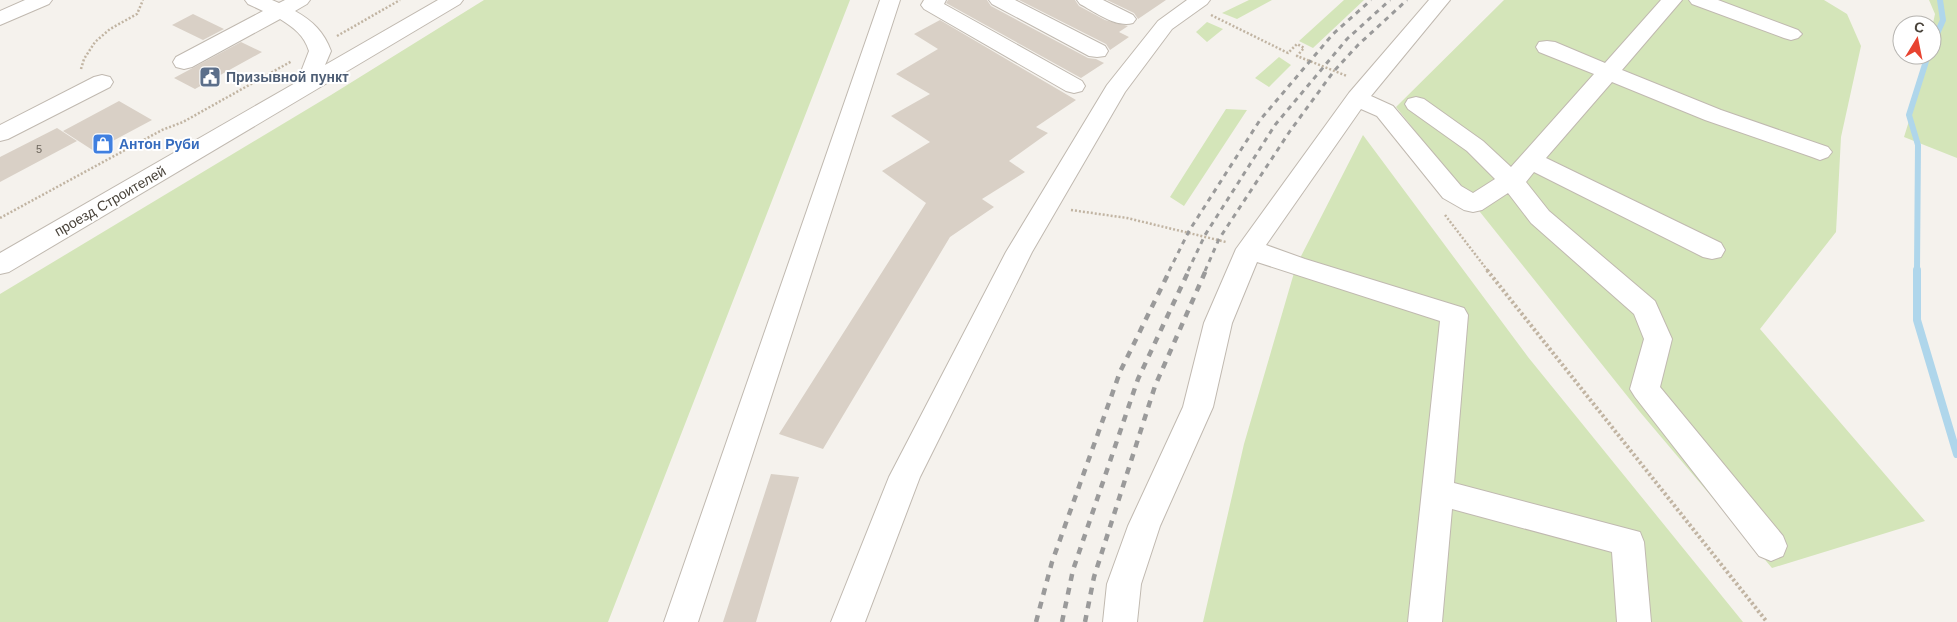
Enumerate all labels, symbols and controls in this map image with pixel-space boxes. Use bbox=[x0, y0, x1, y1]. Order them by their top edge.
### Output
north arrow bbox=[1892, 15, 1942, 65]
text: С bbox=[1913, 18, 1926, 36]
public building icon: Призывной пункт bbox=[198, 65, 222, 89]
place label: Призывной пункт bbox=[226, 69, 349, 85]
shop icon: Антон Руби bbox=[91, 132, 115, 156]
place label: Антон Руби bbox=[119, 136, 200, 152]
house number: 5 bbox=[36, 143, 42, 155]
street label: проезд Строителей bbox=[51, 163, 169, 239]

